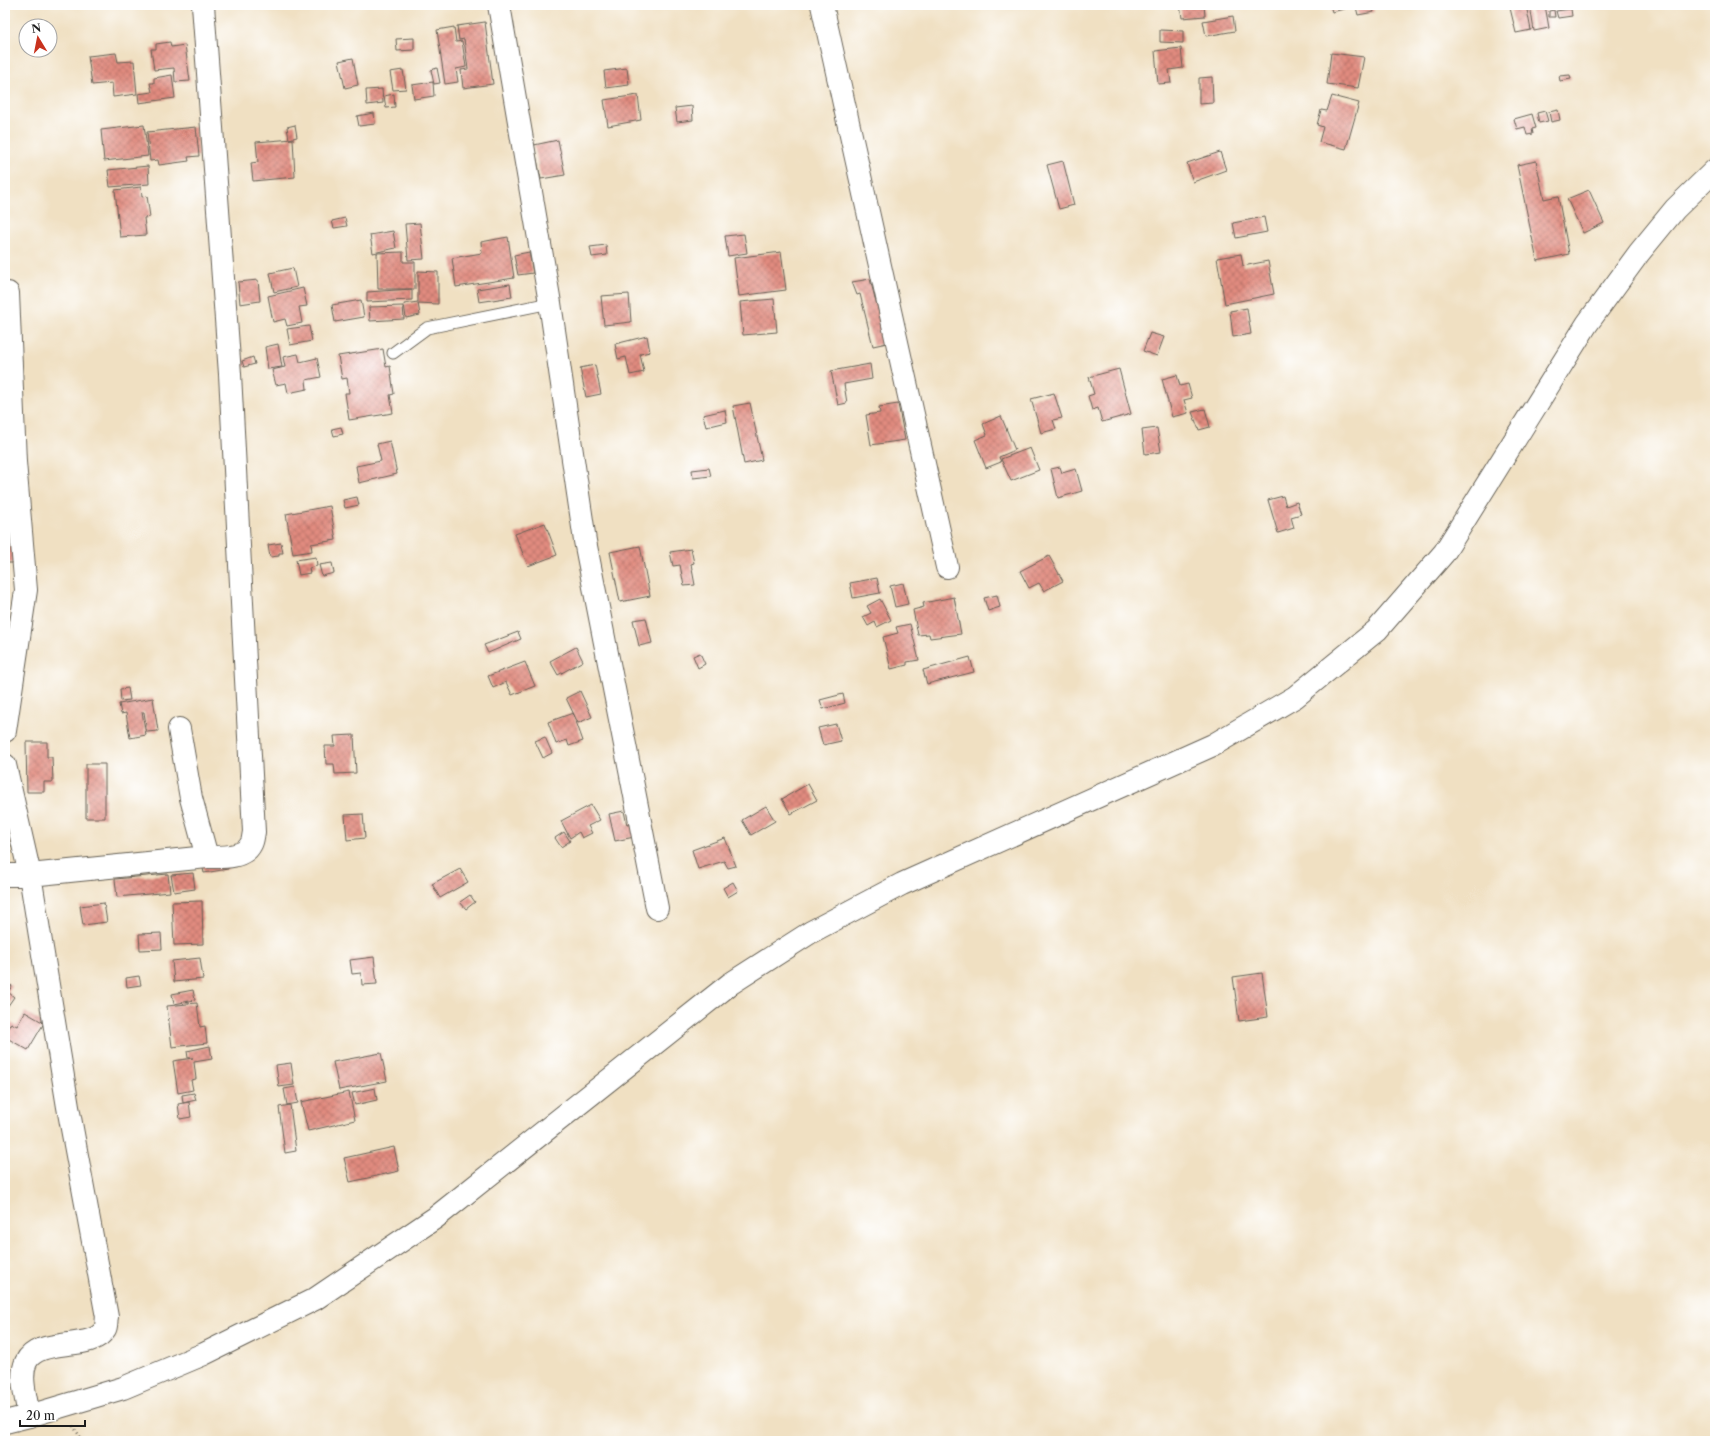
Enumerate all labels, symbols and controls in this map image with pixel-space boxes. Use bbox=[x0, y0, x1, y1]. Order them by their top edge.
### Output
north arrow bbox=[18, 18, 58, 58]
text: N bbox=[30, 20, 43, 36]
scale bar bbox=[20, 1402, 85, 1428]
text: 20 m bbox=[26, 1408, 55, 1423]

